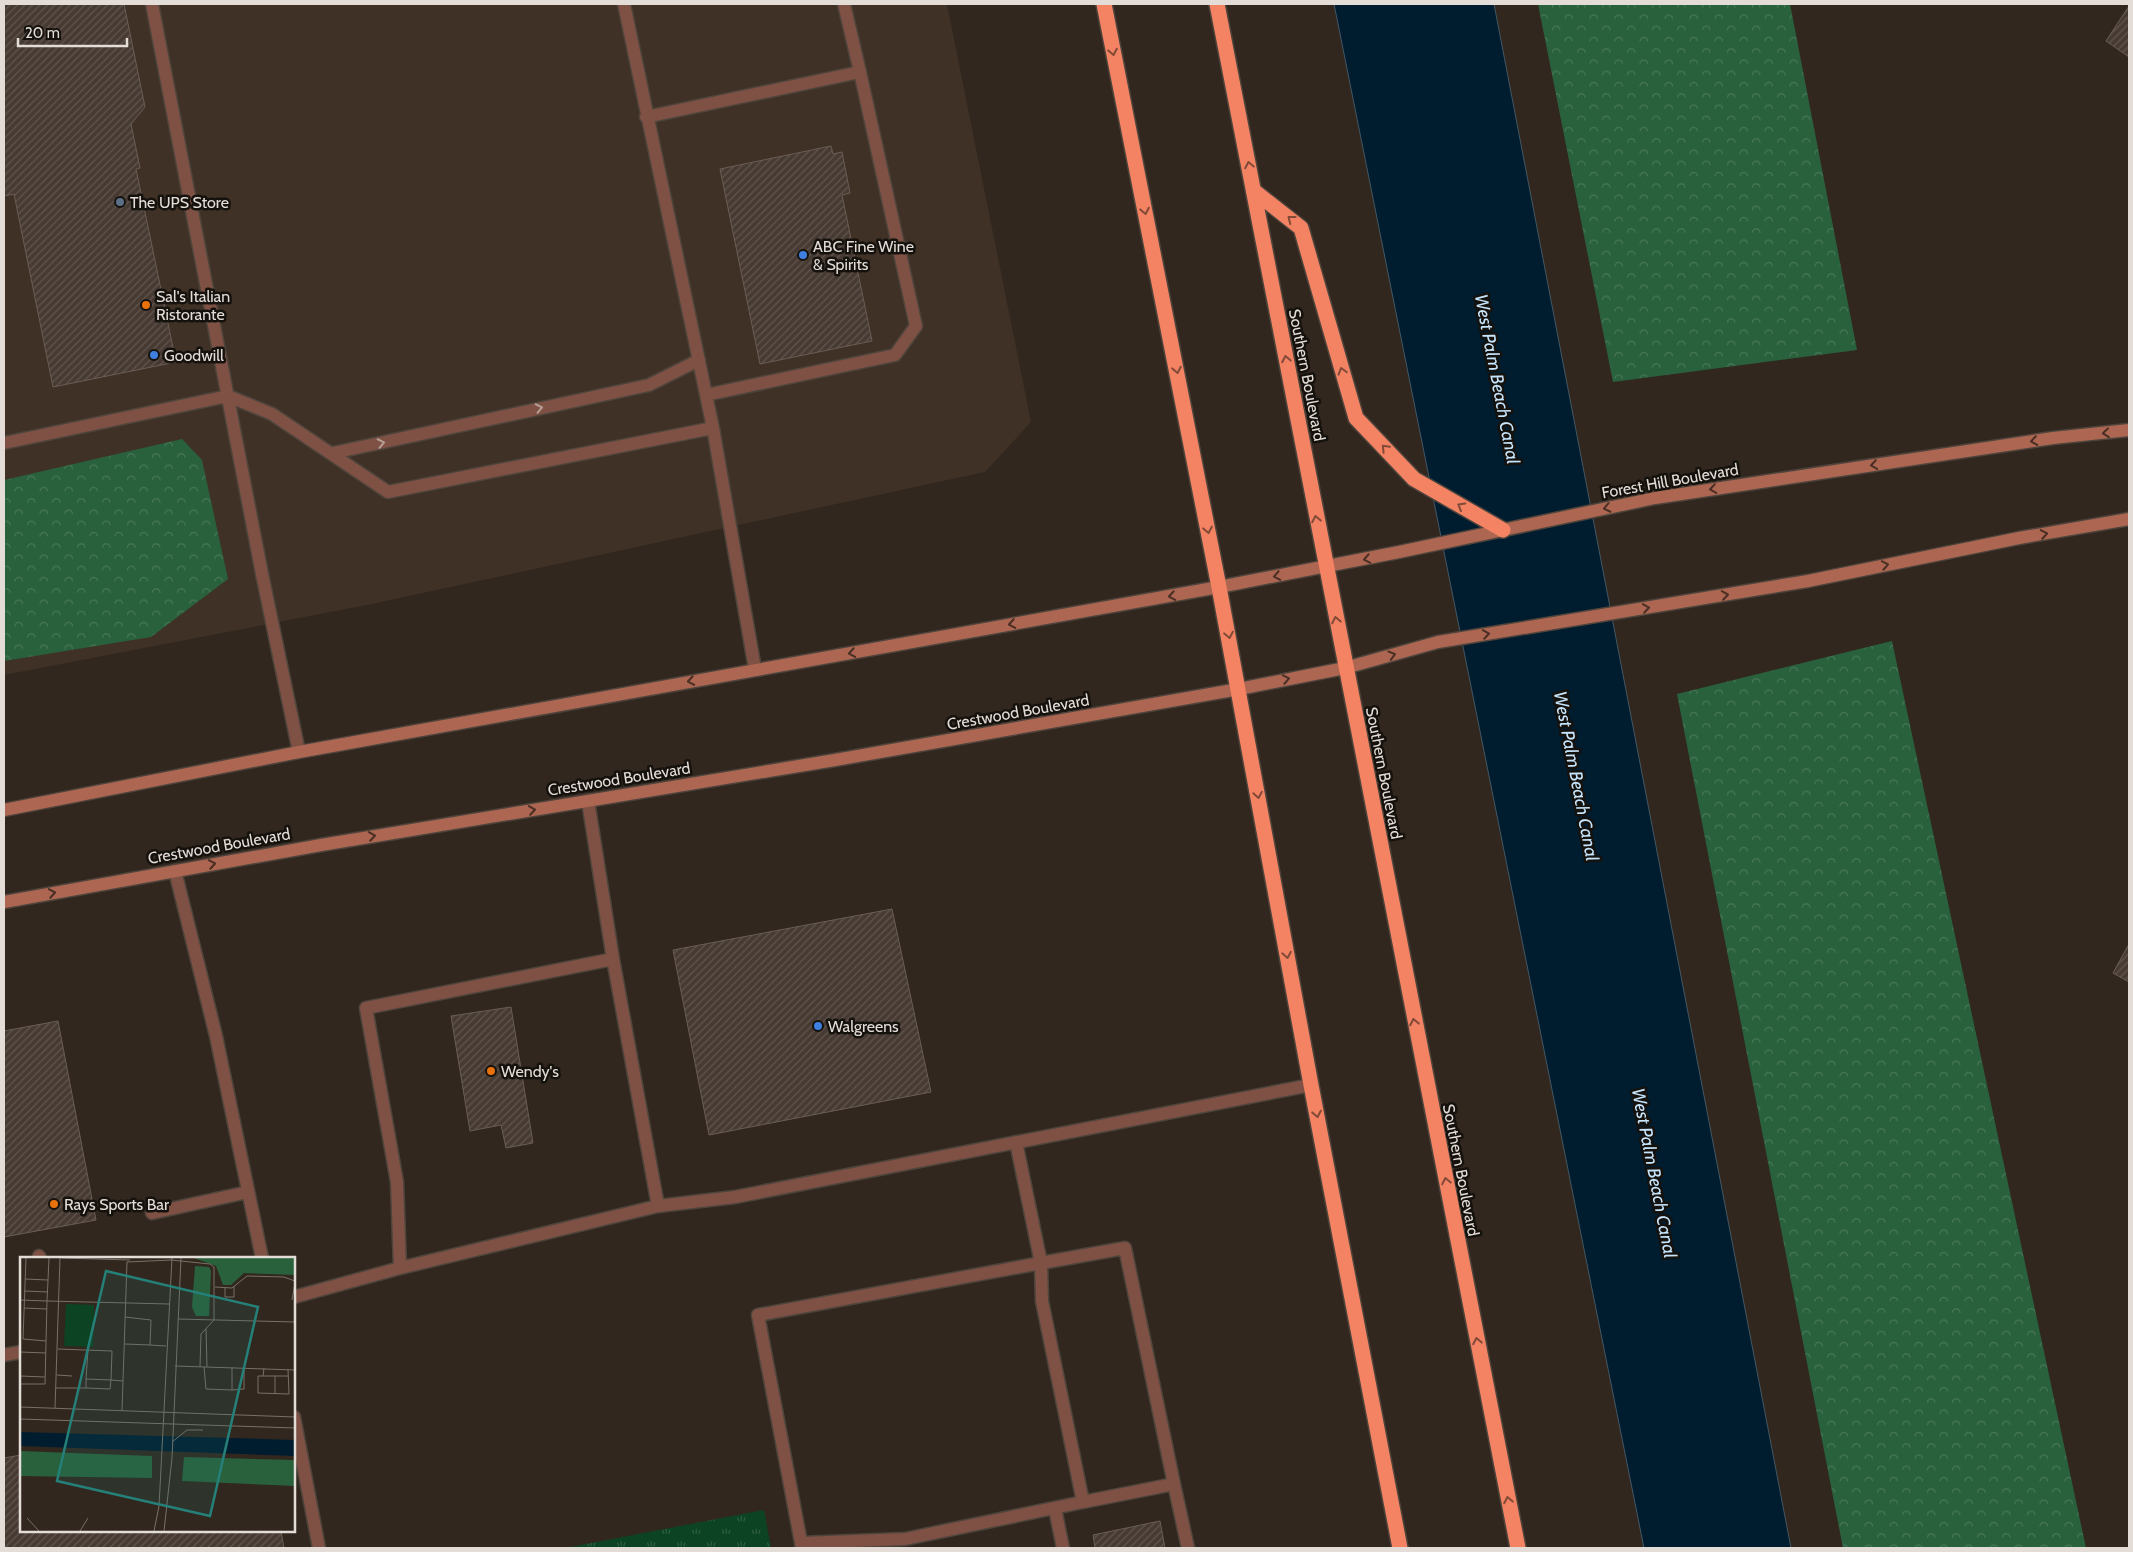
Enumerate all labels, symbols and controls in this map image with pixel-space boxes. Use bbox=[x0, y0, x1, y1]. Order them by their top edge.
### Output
scale bar bbox=[18, 15, 126, 47]
text: 20 m bbox=[25, 24, 60, 42]
one-way arrow bbox=[1108, 47, 1118, 56]
one-way arrow bbox=[1244, 160, 1255, 169]
place label: The UPS Store bbox=[130, 193, 229, 212]
marker: The UPS Store bbox=[114, 196, 126, 208]
one-way arrow bbox=[1139, 207, 1150, 215]
one-way arrow bbox=[1287, 216, 1296, 225]
place label: ABC Fine Wine & Spirits bbox=[813, 237, 914, 274]
marker: ABC Fine Wine & Spirits bbox=[797, 249, 809, 261]
place label: Sal's Italian Ristorante bbox=[156, 287, 230, 324]
water label: West Palm Beach Canal bbox=[1470, 292, 1524, 467]
marker: Sal's Italian Ristorante bbox=[140, 299, 152, 311]
street label: Southern Boulevard bbox=[1285, 307, 1329, 443]
place label: Goodwill bbox=[164, 346, 224, 365]
marker: Goodwill bbox=[148, 349, 160, 361]
one-way arrow bbox=[1281, 355, 1291, 363]
one-way arrow bbox=[1171, 366, 1181, 375]
one-way arrow bbox=[1338, 367, 1348, 375]
one-way arrow bbox=[535, 404, 544, 414]
one-way arrow bbox=[2102, 427, 2110, 438]
one-way arrow bbox=[2030, 435, 2038, 446]
one-way arrow bbox=[376, 438, 385, 448]
one-way arrow bbox=[1382, 445, 1391, 454]
one-way arrow bbox=[1869, 459, 1877, 470]
street label: Forest Hill Boulevard bbox=[1600, 460, 1740, 502]
one-way arrow bbox=[1709, 484, 1717, 494]
one-way arrow bbox=[1603, 502, 1612, 513]
one-way arrow bbox=[1457, 503, 1466, 513]
one-way arrow bbox=[1311, 514, 1322, 523]
one-way arrow bbox=[1202, 525, 1213, 534]
one-way arrow bbox=[2040, 529, 2049, 539]
one-way arrow bbox=[1362, 553, 1371, 563]
one-way arrow bbox=[1881, 561, 1890, 571]
one-way arrow bbox=[1273, 570, 1282, 580]
one-way arrow bbox=[1167, 590, 1176, 600]
one-way arrow bbox=[1721, 590, 1730, 600]
one-way arrow bbox=[1642, 603, 1651, 613]
one-way arrow bbox=[1331, 615, 1341, 624]
one-way arrow bbox=[1007, 619, 1016, 629]
one-way arrow bbox=[1482, 629, 1490, 640]
one-way arrow bbox=[1223, 631, 1233, 639]
one-way arrow bbox=[847, 647, 856, 657]
one-way arrow bbox=[1387, 650, 1395, 660]
one-way arrow bbox=[687, 675, 696, 685]
one-way arrow bbox=[1282, 675, 1291, 685]
water label: West Palm Beach Canal bbox=[1549, 689, 1603, 864]
street label: Crestwood Boulevard bbox=[945, 690, 1091, 734]
street label: Southern Boulevard bbox=[1362, 705, 1406, 841]
street label: Crestwood Boulevard bbox=[546, 758, 692, 800]
one-way arrow bbox=[1252, 790, 1263, 799]
one-way arrow bbox=[528, 805, 536, 815]
street label: Crestwood Boulevard bbox=[146, 824, 292, 868]
one-way arrow bbox=[367, 832, 376, 842]
one-way arrow bbox=[207, 860, 216, 870]
one-way arrow bbox=[47, 888, 56, 898]
one-way arrow bbox=[1282, 950, 1292, 959]
place label: Walgreens bbox=[828, 1017, 899, 1036]
one-way arrow bbox=[1410, 1018, 1420, 1026]
marker: Walgreens bbox=[812, 1020, 824, 1032]
place label: Wendy's bbox=[501, 1062, 559, 1081]
marker: Wendy's bbox=[485, 1065, 497, 1077]
water label: West Palm Beach Canal bbox=[1627, 1086, 1681, 1261]
street label: Southern Boulevard bbox=[1439, 1102, 1483, 1238]
one-way arrow bbox=[1311, 1110, 1321, 1119]
one-way arrow bbox=[1441, 1177, 1451, 1186]
place label: Rays Sports Bar bbox=[64, 1195, 170, 1214]
marker: Rays Sports Bar bbox=[48, 1198, 60, 1210]
inset map bbox=[20, 1257, 295, 1532]
one-way arrow bbox=[1472, 1337, 1483, 1345]
one-way arrow bbox=[1503, 1496, 1514, 1505]

